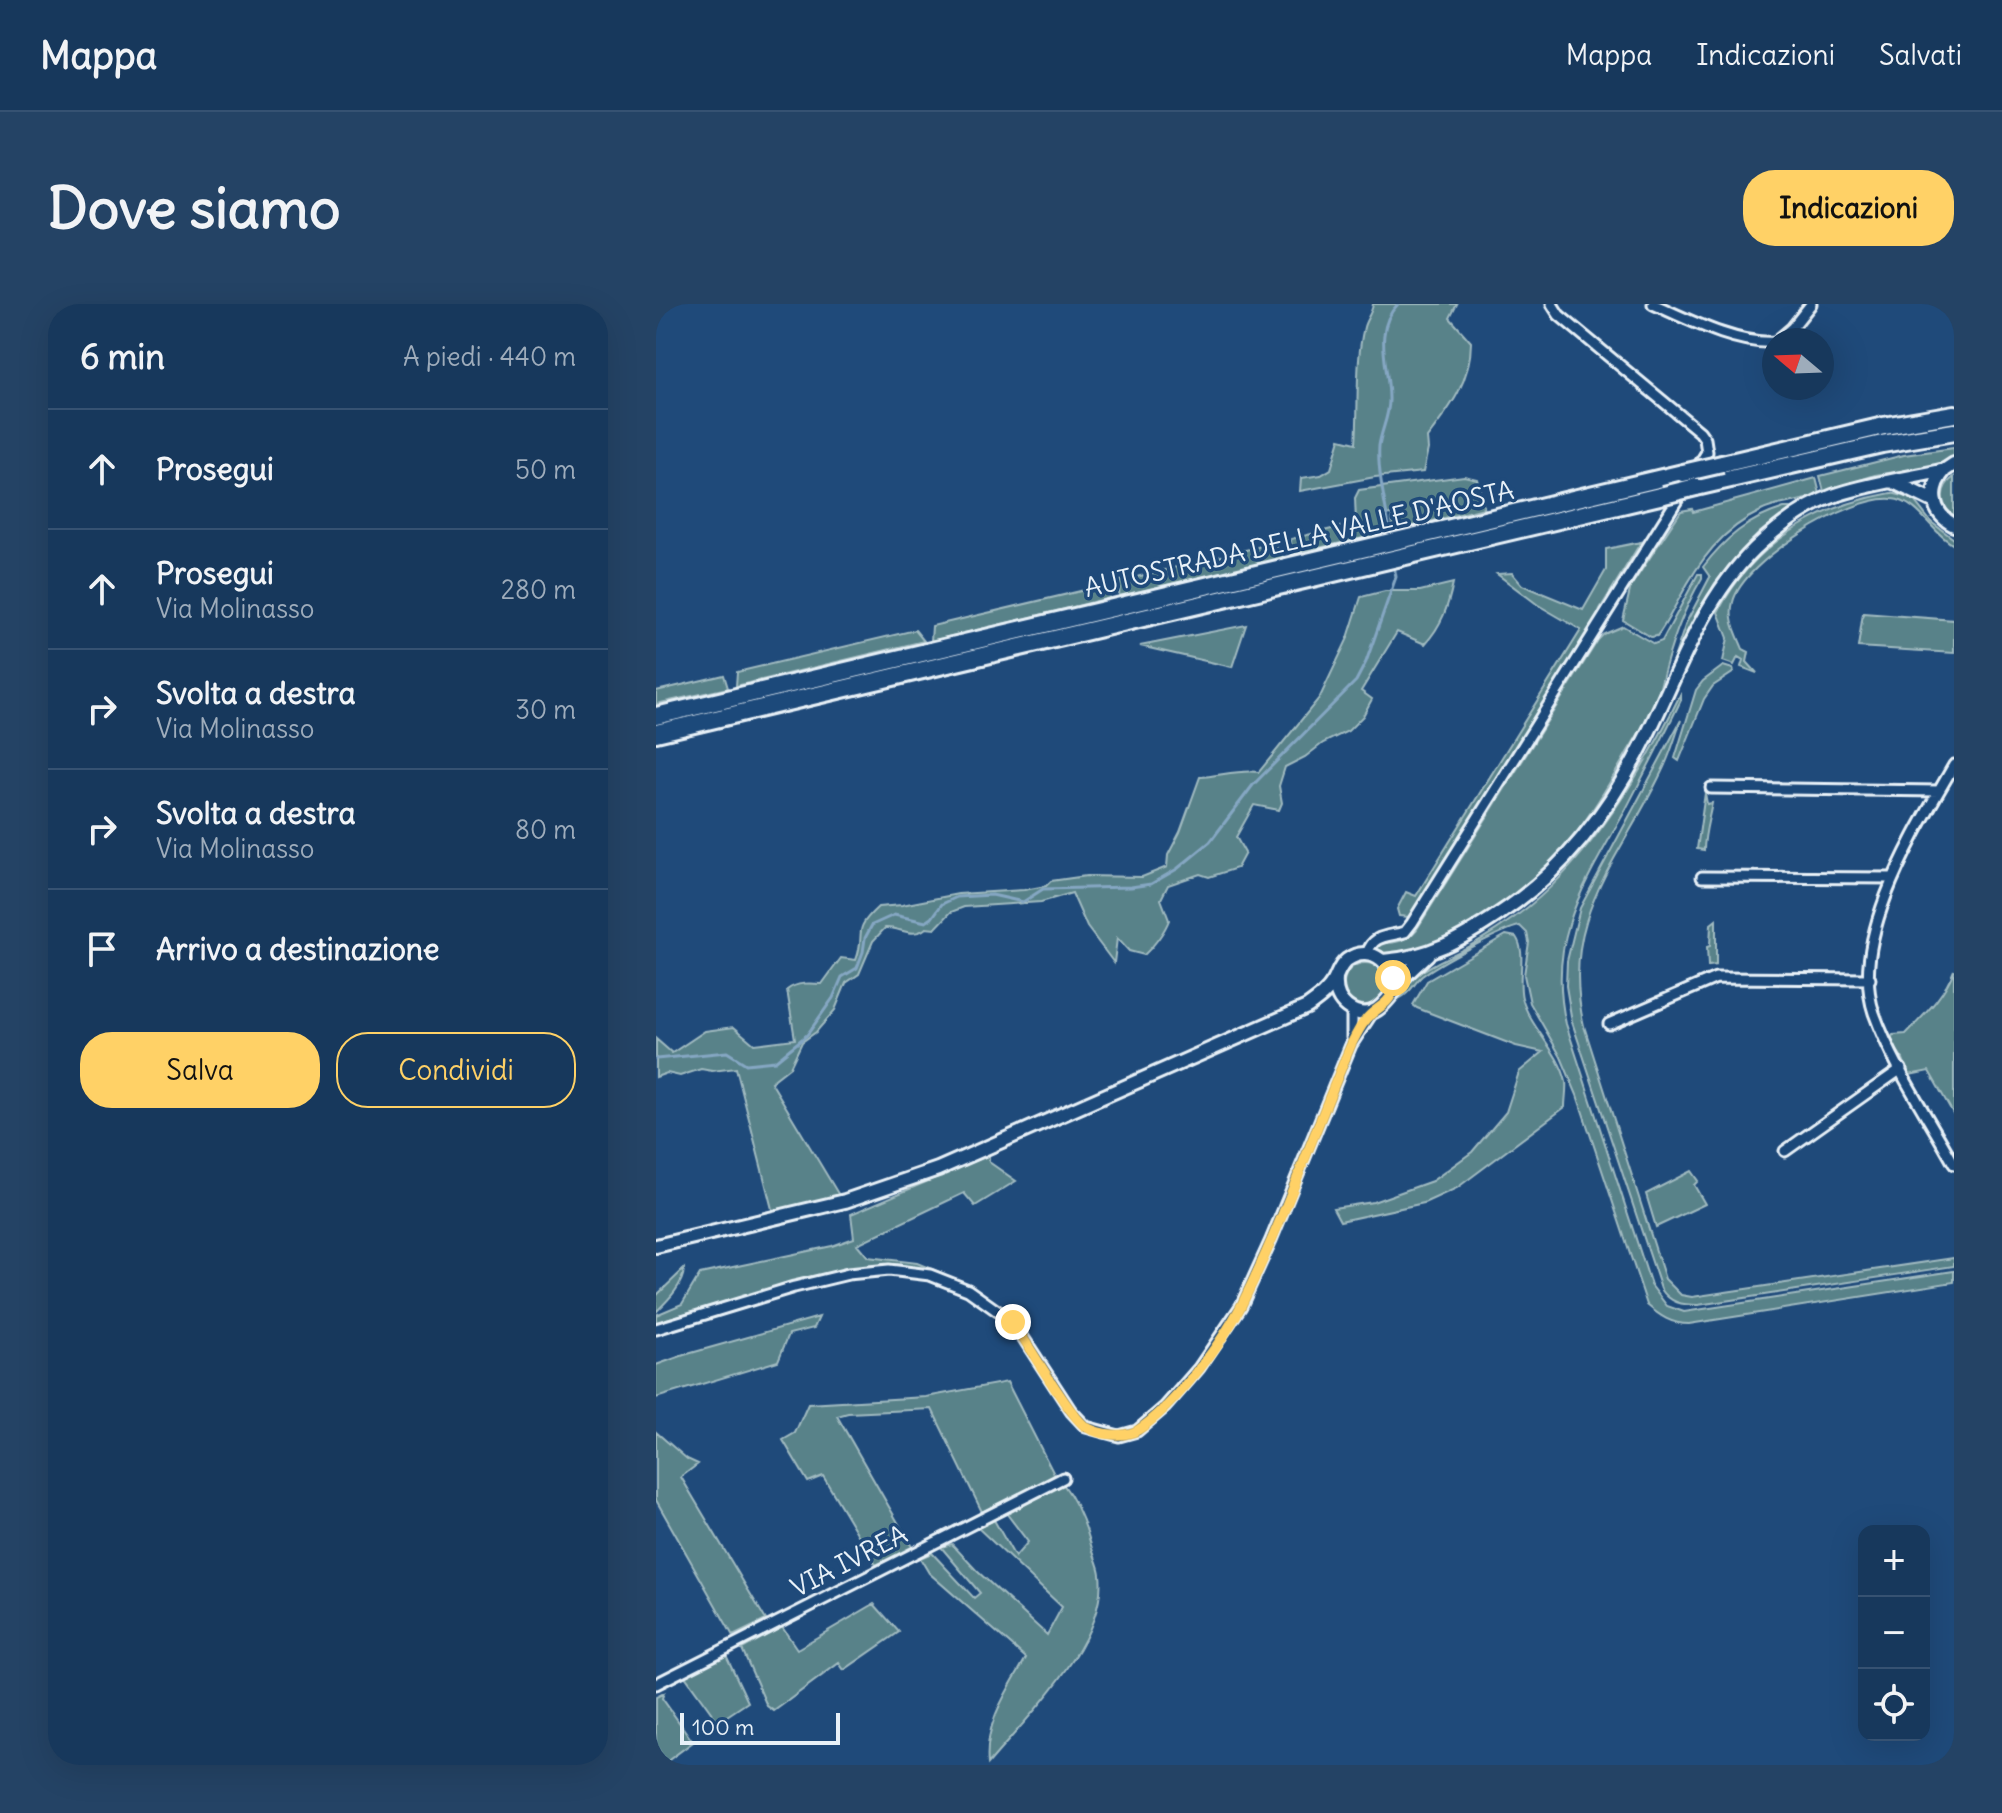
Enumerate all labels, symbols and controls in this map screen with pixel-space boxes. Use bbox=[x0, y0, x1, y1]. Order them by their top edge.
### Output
text: Mappa bbox=[40, 32, 157, 79]
text: Mappa bbox=[1566, 37, 1652, 73]
text: Indicazioni bbox=[1696, 37, 1835, 73]
text: Salvati bbox=[1879, 37, 1962, 73]
button: Indicazioni bbox=[1743, 170, 1954, 246]
text: Dove siamo bbox=[48, 173, 340, 243]
north arrow bbox=[1762, 328, 1834, 400]
text: 6 min bbox=[80, 335, 165, 378]
text: A piedi · 440 m bbox=[403, 340, 576, 373]
icon: ahead bbox=[80, 447, 124, 491]
text: Prosegui bbox=[156, 450, 274, 488]
text: 50 m bbox=[515, 453, 576, 486]
street label: AUTOSTRADA DELLA VALLE D'AOSTA bbox=[1081, 473, 1517, 604]
text: Prosegui bbox=[156, 554, 274, 592]
icon: ahead bbox=[80, 567, 124, 611]
text: 280 m bbox=[501, 573, 576, 606]
text: Via Molinasso bbox=[156, 592, 314, 625]
text: Svolta a destra bbox=[156, 674, 356, 712]
icon: right bbox=[80, 687, 124, 731]
text: 30 m bbox=[515, 693, 576, 726]
text: Via Molinasso bbox=[156, 712, 314, 745]
text: Svolta a destra bbox=[156, 794, 356, 832]
icon: right bbox=[80, 807, 124, 851]
text: 80 m bbox=[515, 813, 576, 846]
text: Via Molinasso bbox=[156, 832, 314, 865]
icon: arrive bbox=[80, 927, 124, 971]
text: Arrivo a destinazione bbox=[156, 930, 439, 968]
route start bbox=[1375, 960, 1411, 996]
button: Salva bbox=[80, 1032, 320, 1108]
button: Condividi bbox=[336, 1032, 576, 1108]
route end bbox=[995, 1304, 1031, 1340]
street label: VIA IVREA bbox=[785, 1517, 913, 1604]
map controls bbox=[1858, 1525, 1930, 1741]
button: + bbox=[1858, 1525, 1930, 1597]
button: − bbox=[1858, 1597, 1930, 1669]
button: locate bbox=[1858, 1669, 1930, 1741]
scale bar bbox=[680, 1709, 840, 1745]
text: 100 m bbox=[692, 1713, 754, 1741]

